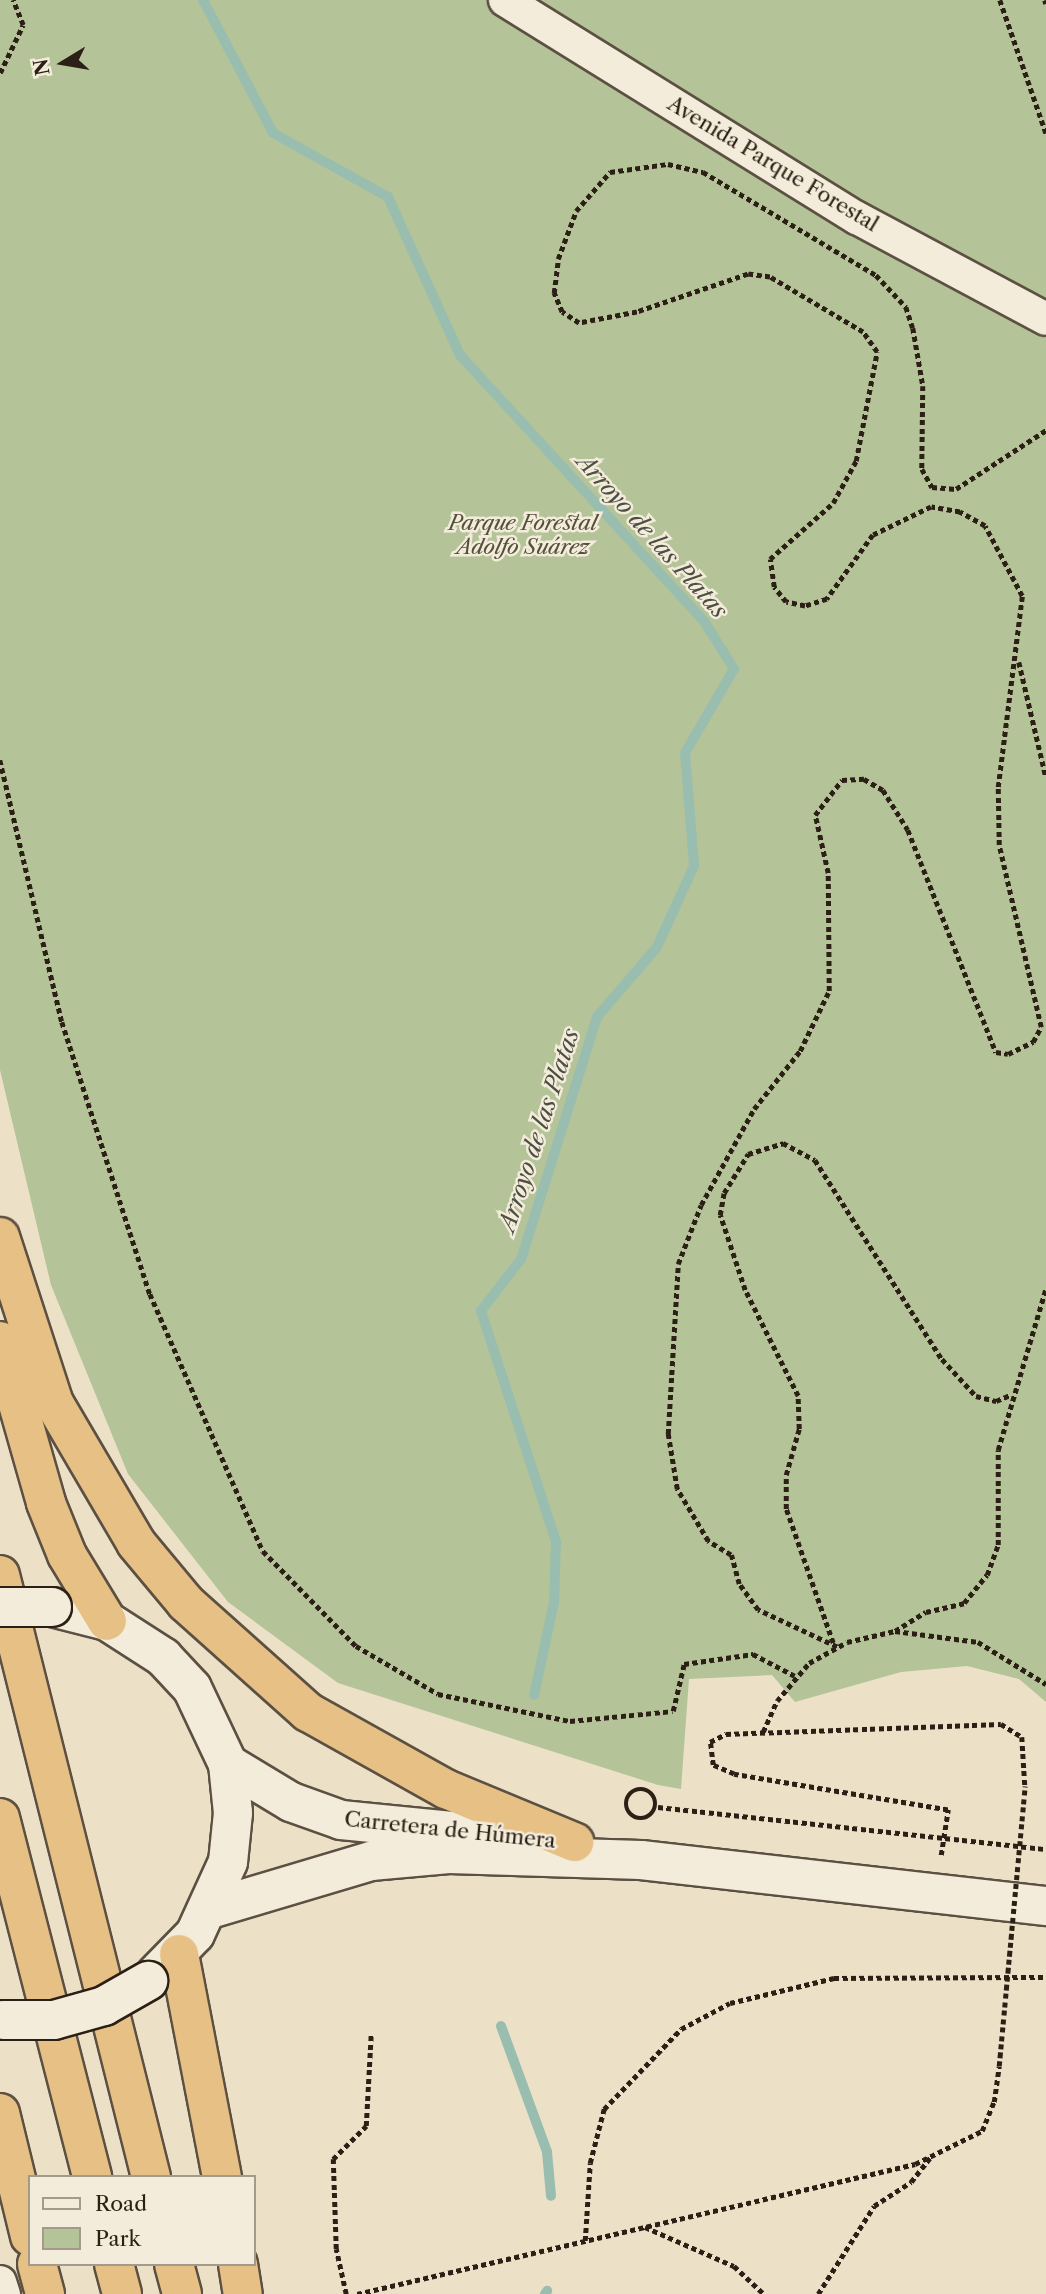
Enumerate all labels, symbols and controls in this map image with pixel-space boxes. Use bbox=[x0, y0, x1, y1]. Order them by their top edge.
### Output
north arrow bbox=[28, 28, 98, 98]
text: N bbox=[29, 57, 55, 77]
street label: Avenida Parque Forestal bbox=[663, 91, 883, 237]
water label: Arroyo de las Platas bbox=[571, 448, 733, 624]
park label: Parque Forestal Adolfo Suárez bbox=[449, 510, 597, 560]
water label: Arroyo de las Platas bbox=[493, 1025, 585, 1235]
street label: Carretera de Húmera bbox=[343, 1806, 557, 1854]
legend bbox=[28, 2175, 256, 2266]
text: Road bbox=[95, 2191, 147, 2216]
text: Park bbox=[95, 2226, 141, 2251]

